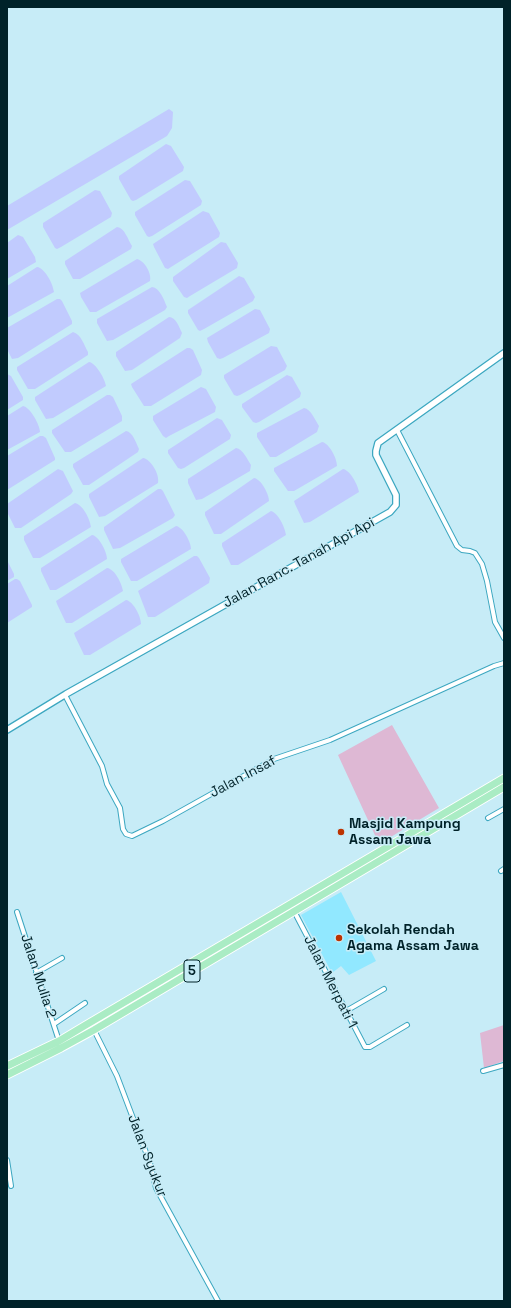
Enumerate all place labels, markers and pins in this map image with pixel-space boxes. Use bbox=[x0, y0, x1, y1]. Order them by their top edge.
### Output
place label: Masjid Kampung Assam Jawa bbox=[349, 816, 461, 848]
marker: Masjid Kampung Assam Jawa bbox=[336, 827, 346, 837]
place label: Sekolah Rendah Agama Assam Jawa bbox=[347, 922, 479, 954]
marker: Sekolah Rendah Agama Assam Jawa bbox=[334, 933, 344, 943]

